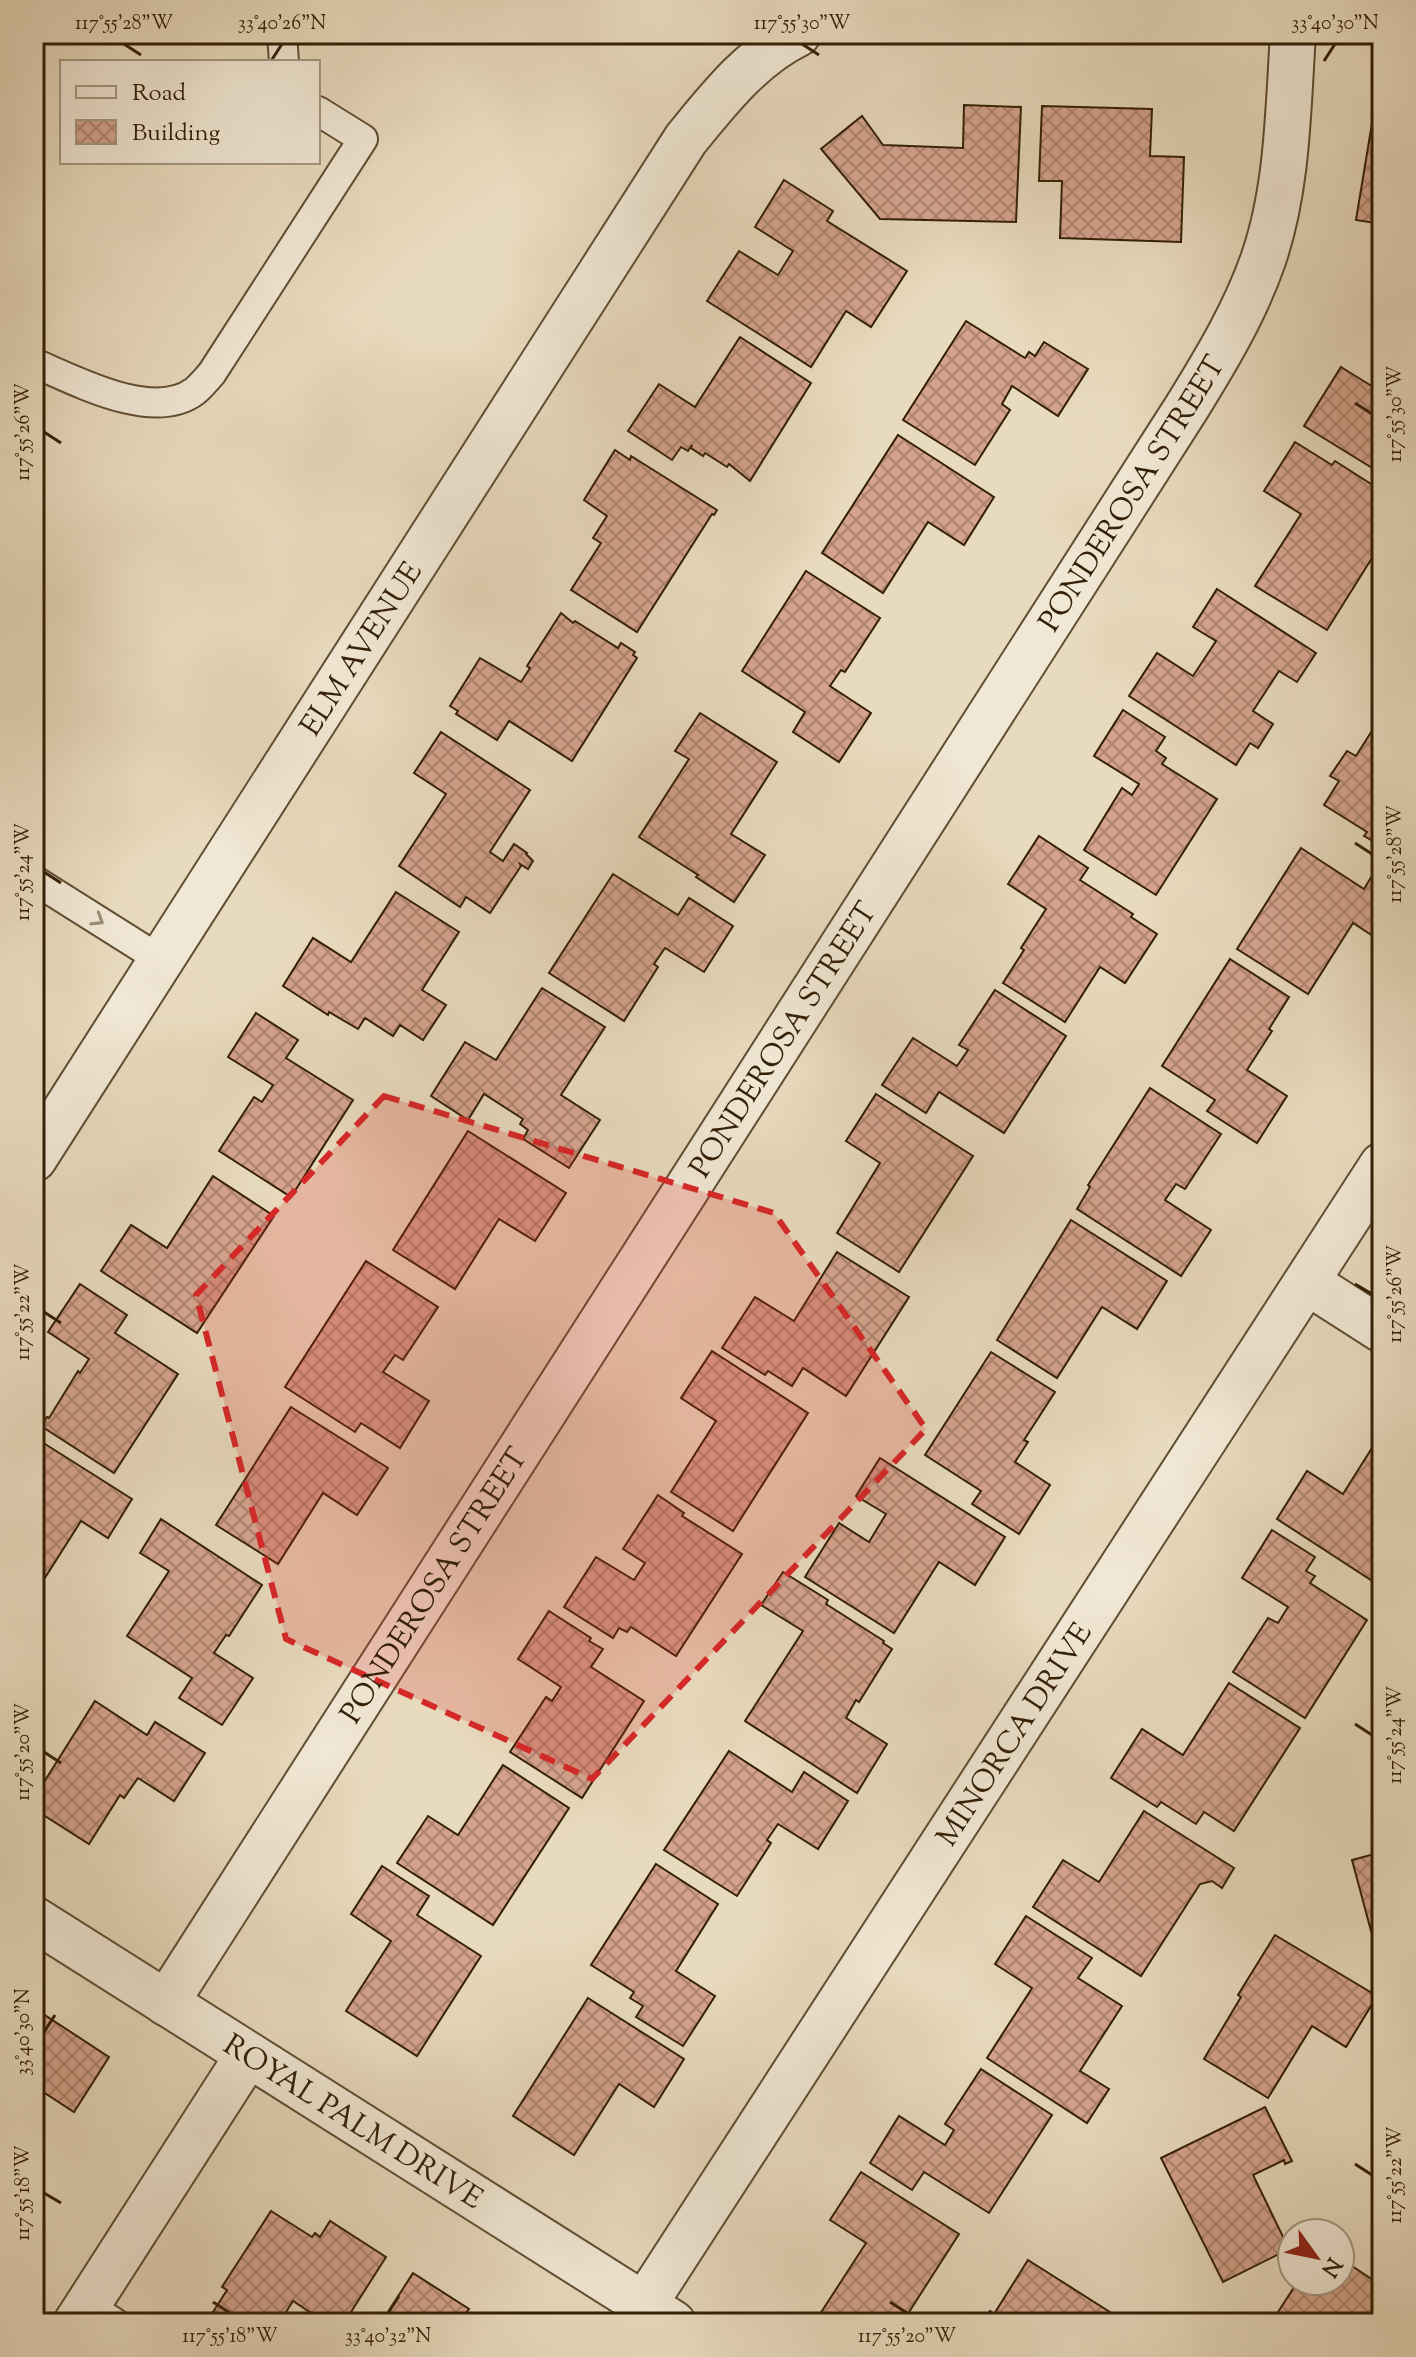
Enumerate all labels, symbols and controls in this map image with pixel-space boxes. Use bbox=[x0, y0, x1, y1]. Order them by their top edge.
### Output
text: 117°55'28"W bbox=[75, 10, 173, 39]
text: 33°40'26"N bbox=[238, 10, 326, 39]
text: 117°55'30"W bbox=[754, 10, 850, 39]
text: 33°40'30"N bbox=[1291, 10, 1379, 39]
legend bbox=[60, 60, 320, 164]
text: Road bbox=[132, 77, 186, 111]
text: Building bbox=[132, 117, 221, 151]
street label: PONDEROSA STREET bbox=[1030, 348, 1237, 641]
text: 117°55'30"W bbox=[1382, 366, 1411, 462]
text: 117°55'26"W bbox=[10, 383, 39, 481]
street label: ELM AVENUE bbox=[291, 554, 434, 745]
text: 117°55'28"W bbox=[1382, 805, 1411, 903]
text: 117°55'24"W bbox=[10, 823, 39, 921]
street label: PONDEROSA STREET bbox=[680, 894, 889, 1187]
one-way arrow bbox=[89, 910, 103, 925]
text: 117°55'26"W bbox=[1382, 1245, 1411, 1343]
text: 117°55'22"W bbox=[10, 1264, 39, 1360]
street label: PONDEROSA STREET bbox=[331, 1440, 540, 1733]
street label: MINORCA DRIVE bbox=[927, 1615, 1104, 1856]
text: 117°55'24"W bbox=[1382, 1686, 1411, 1784]
text: 117°55'20"W bbox=[10, 1703, 39, 1801]
text: 33°40'30"N bbox=[10, 1988, 39, 2076]
street label: ROYAL PALM DRIVE bbox=[214, 2025, 490, 2221]
text: 117°55'22"W bbox=[1382, 2127, 1411, 2223]
text: 117°55'18"W bbox=[10, 2145, 39, 2241]
north arrow bbox=[1276, 2217, 1356, 2297]
text: N bbox=[1312, 2250, 1348, 2283]
text: 117°55'18"W bbox=[182, 2323, 278, 2352]
text: 33°40'32"N bbox=[345, 2323, 431, 2352]
text: 117°55'20"W bbox=[858, 2323, 956, 2352]

